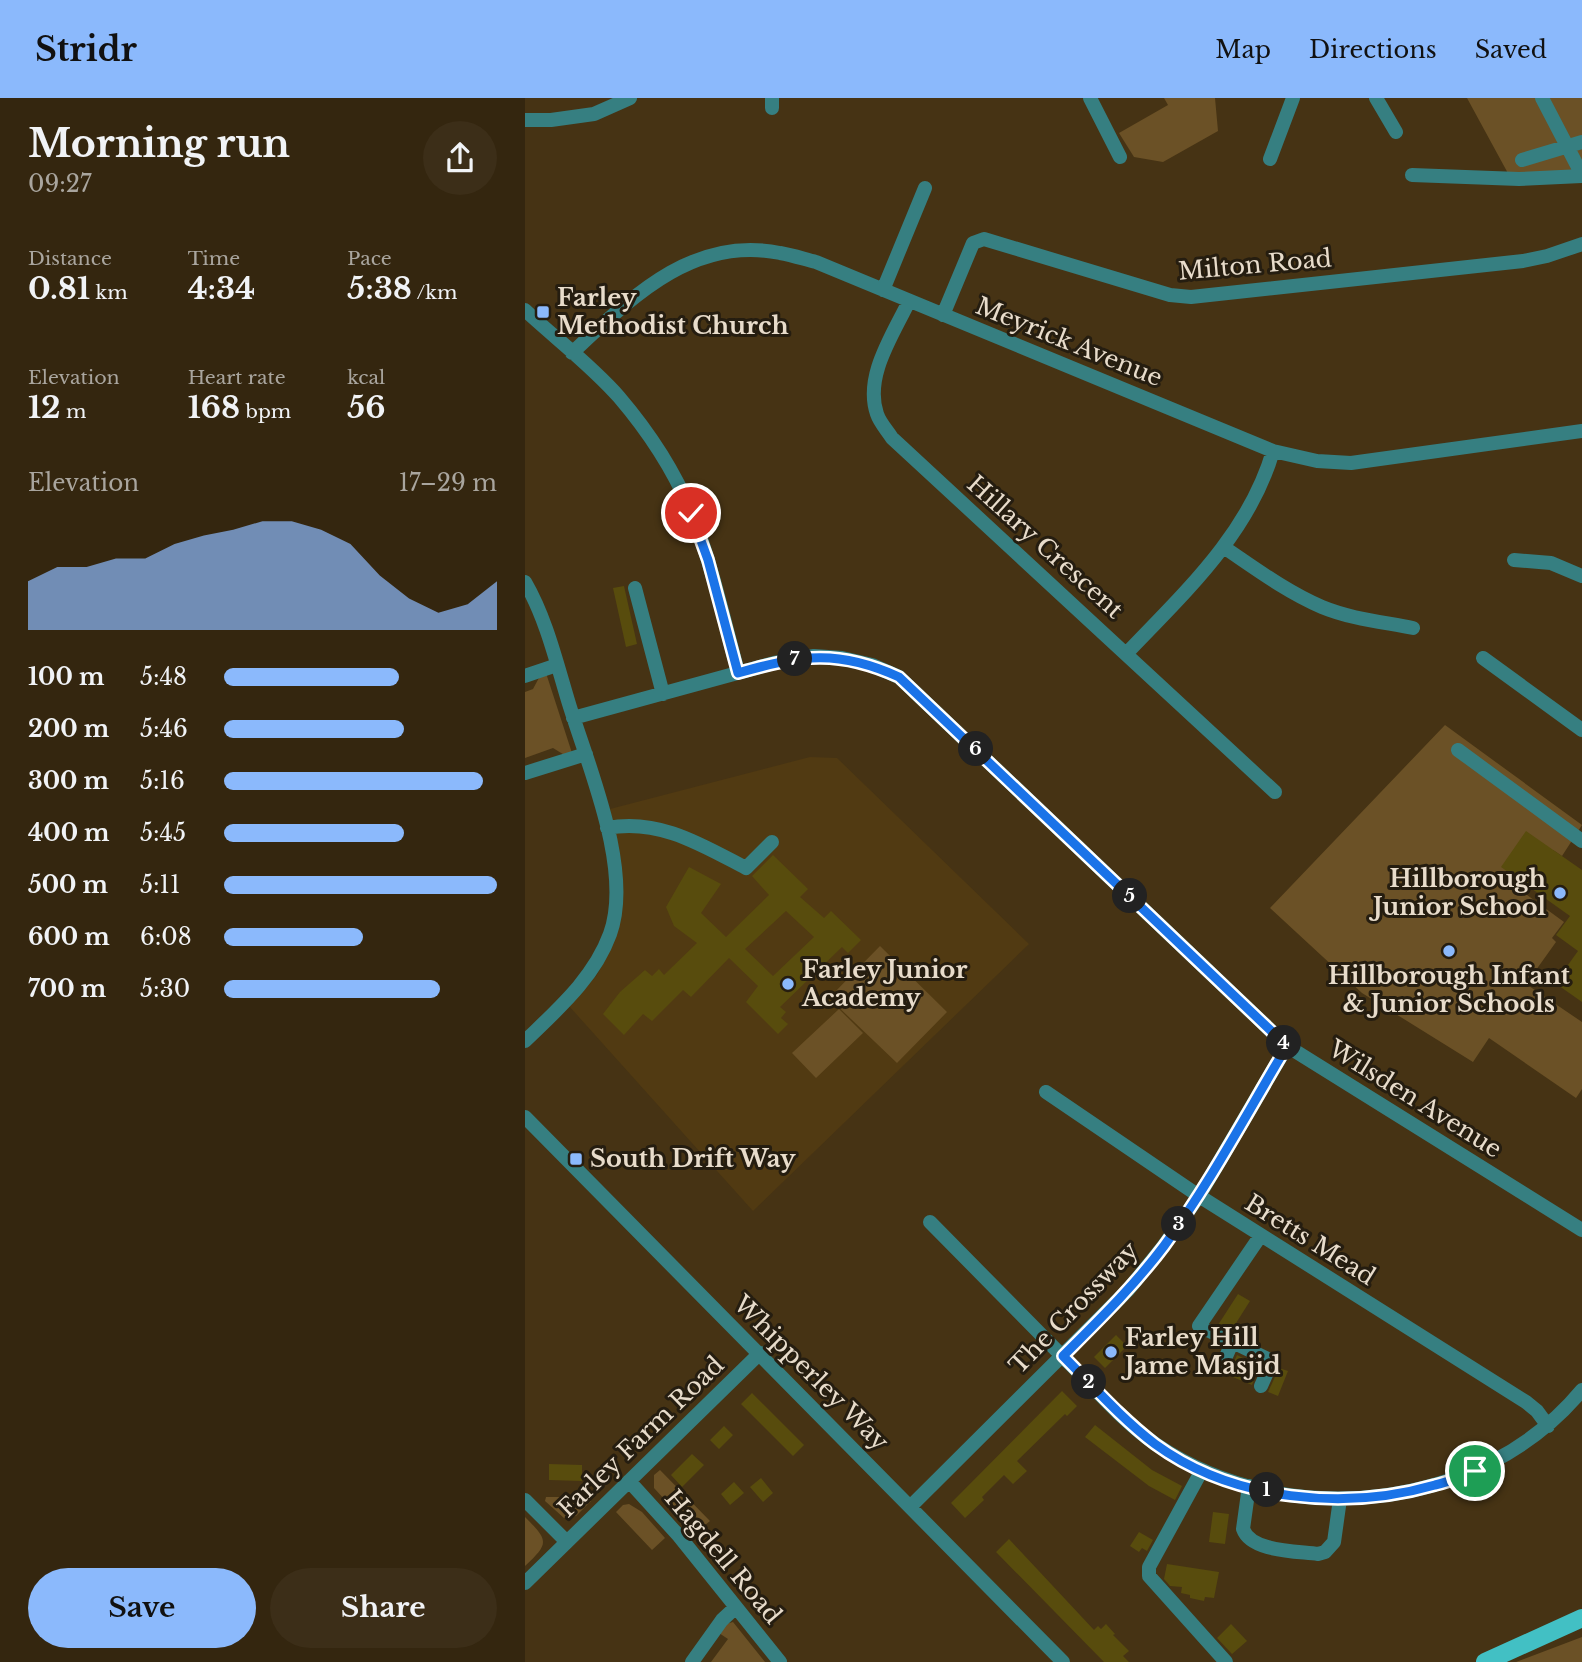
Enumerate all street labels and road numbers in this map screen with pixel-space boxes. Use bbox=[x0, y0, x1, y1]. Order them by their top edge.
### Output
street label: Milton Road bbox=[1177, 243, 1333, 286]
street label: Meyrick Avenue bbox=[972, 291, 1167, 392]
street label: Hillary Crescent bbox=[961, 469, 1129, 624]
street label: Wilsden Avenue bbox=[1322, 1033, 1507, 1164]
street label: Bretts Mead bbox=[1240, 1188, 1381, 1291]
street label: The Crossway bbox=[1003, 1235, 1144, 1380]
street label: Whipperley Way bbox=[727, 1288, 895, 1457]
street label: Farley Farm Road bbox=[552, 1350, 730, 1523]
street label: Hagdell Road bbox=[659, 1484, 788, 1630]

